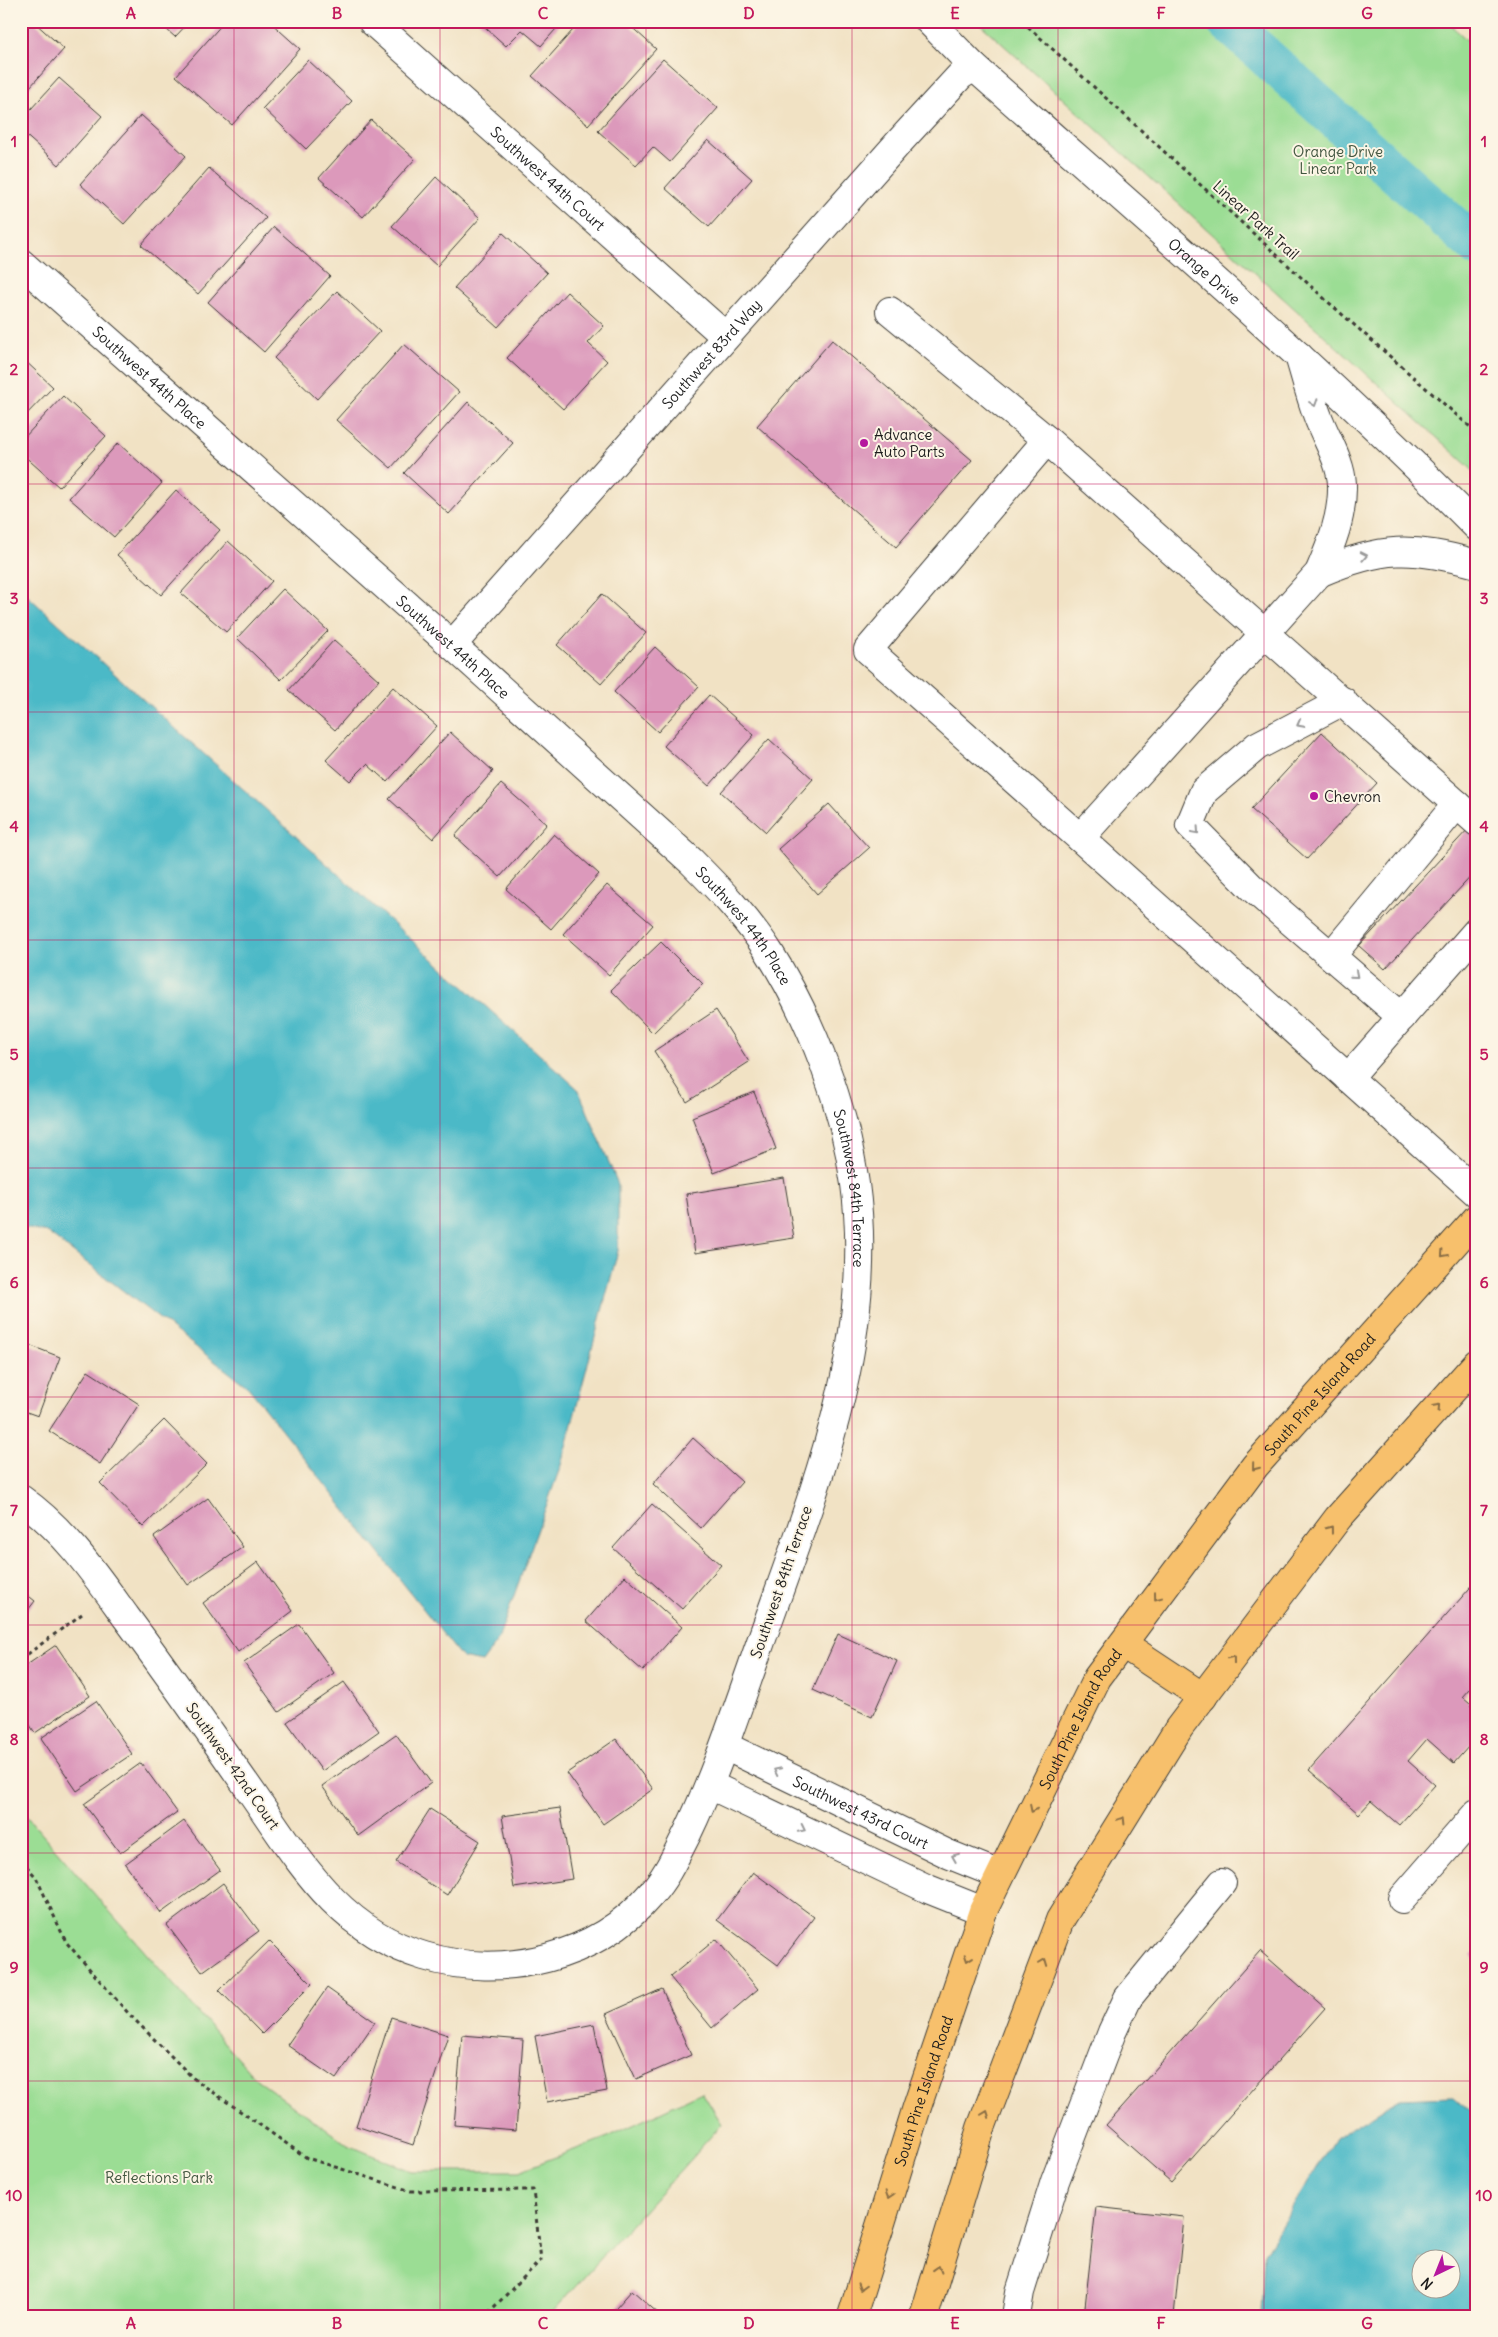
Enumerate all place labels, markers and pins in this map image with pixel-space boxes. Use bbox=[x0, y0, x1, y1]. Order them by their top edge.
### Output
place label: Advance Auto Parts bbox=[874, 425, 945, 461]
marker: Advance Auto Parts bbox=[858, 437, 870, 449]
place label: Chevron bbox=[1324, 787, 1381, 806]
marker: Chevron bbox=[1308, 790, 1320, 802]

